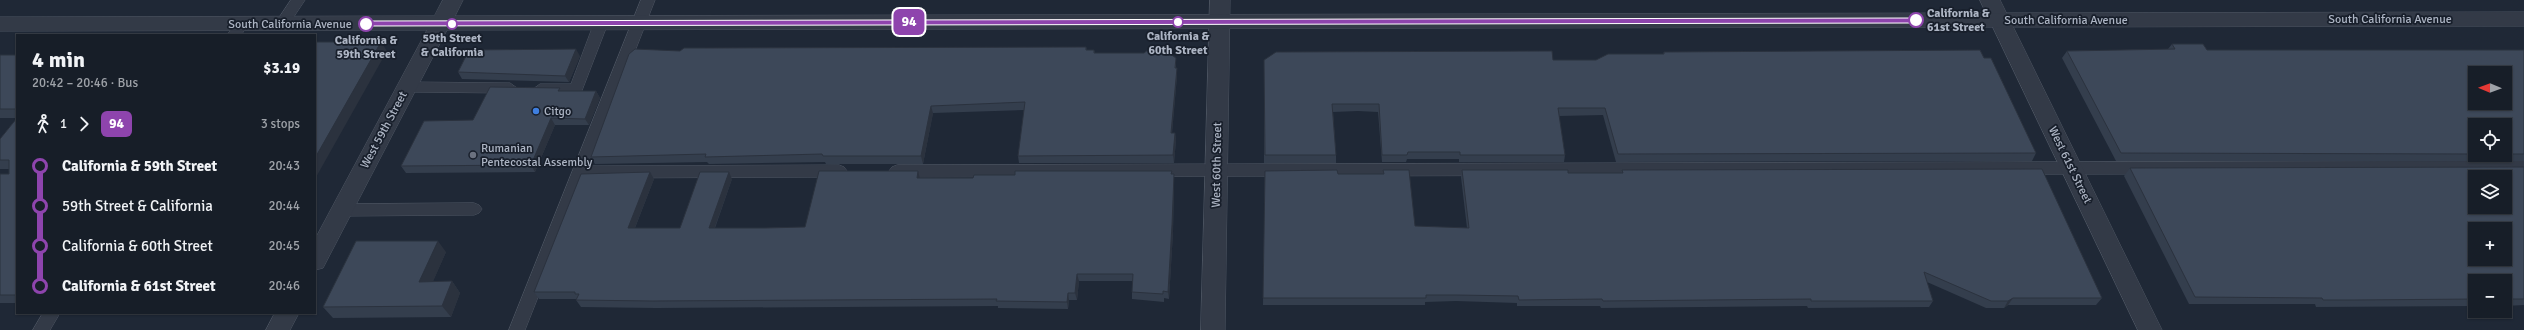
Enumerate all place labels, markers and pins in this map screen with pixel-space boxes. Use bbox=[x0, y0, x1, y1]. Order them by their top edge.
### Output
place label: California & 61st Street bbox=[1927, 6, 1990, 35]
marker: California & 61st Street bbox=[1908, 12, 1924, 28]
marker: California & 59th Street bbox=[358, 16, 374, 32]
marker: California & 60th Street bbox=[1172, 16, 1184, 28]
marker: 59th Street & California bbox=[446, 18, 458, 30]
place label: California & 60th Street bbox=[1147, 29, 1209, 58]
place label: 59th Street & California bbox=[421, 31, 483, 60]
place label: California & 59th Street bbox=[335, 33, 397, 62]
place label: Citgo bbox=[544, 104, 571, 119]
marker: Citgo bbox=[531, 106, 541, 116]
place label: Rumanian Pentecostal Assembly bbox=[481, 141, 593, 170]
marker: Rumanian Pentecostal Assembly bbox=[468, 150, 478, 160]

